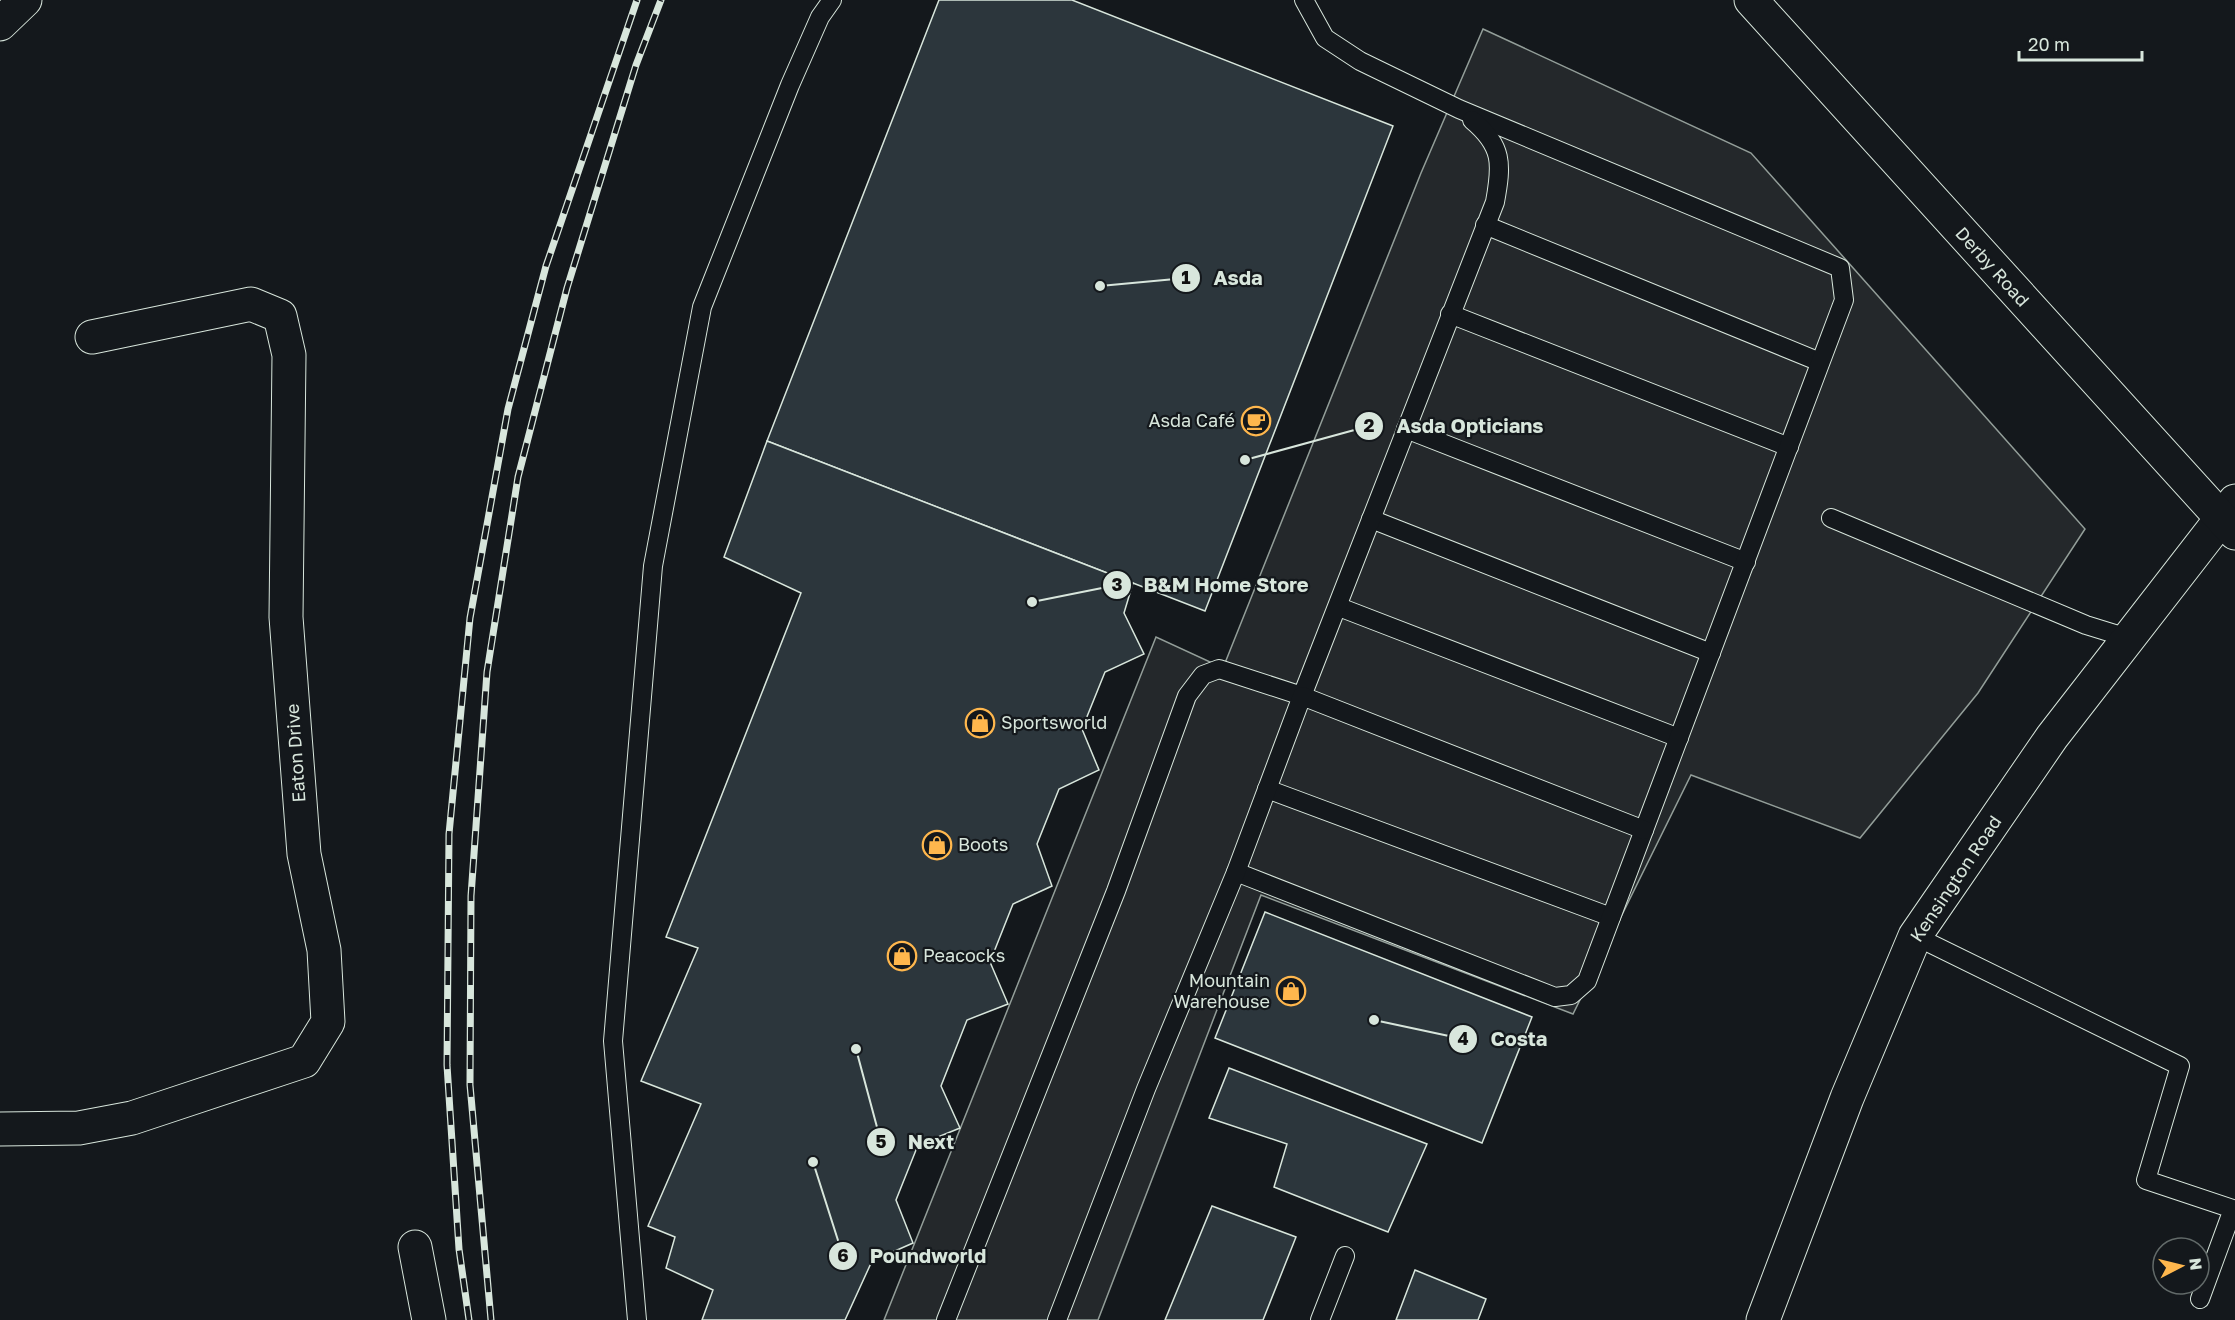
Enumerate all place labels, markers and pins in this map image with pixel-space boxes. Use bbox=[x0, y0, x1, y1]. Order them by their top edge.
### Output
callout: Asda bbox=[1171, 259, 1274, 297]
cafe icon: Asda Café bbox=[1240, 405, 1272, 437]
callout: Asda Opticians bbox=[1354, 407, 1555, 445]
place label: Asda Café bbox=[1149, 409, 1235, 431]
callout: B&M Home Store bbox=[1102, 566, 1321, 604]
shop icon: Sportsworld bbox=[964, 707, 996, 739]
place label: Sportsworld bbox=[1001, 711, 1107, 733]
shop icon: Boots bbox=[921, 829, 953, 861]
place label: Boots bbox=[958, 833, 1008, 855]
shop icon: Peacocks bbox=[886, 940, 918, 972]
place label: Peacocks bbox=[923, 944, 1005, 966]
place label: Mountain Warehouse bbox=[1173, 969, 1270, 1012]
shop icon: Mountain Warehouse bbox=[1275, 975, 1307, 1007]
callout: Costa bbox=[1448, 1020, 1559, 1058]
callout: Next bbox=[866, 1123, 967, 1161]
callout: Poundworld bbox=[828, 1237, 998, 1275]

